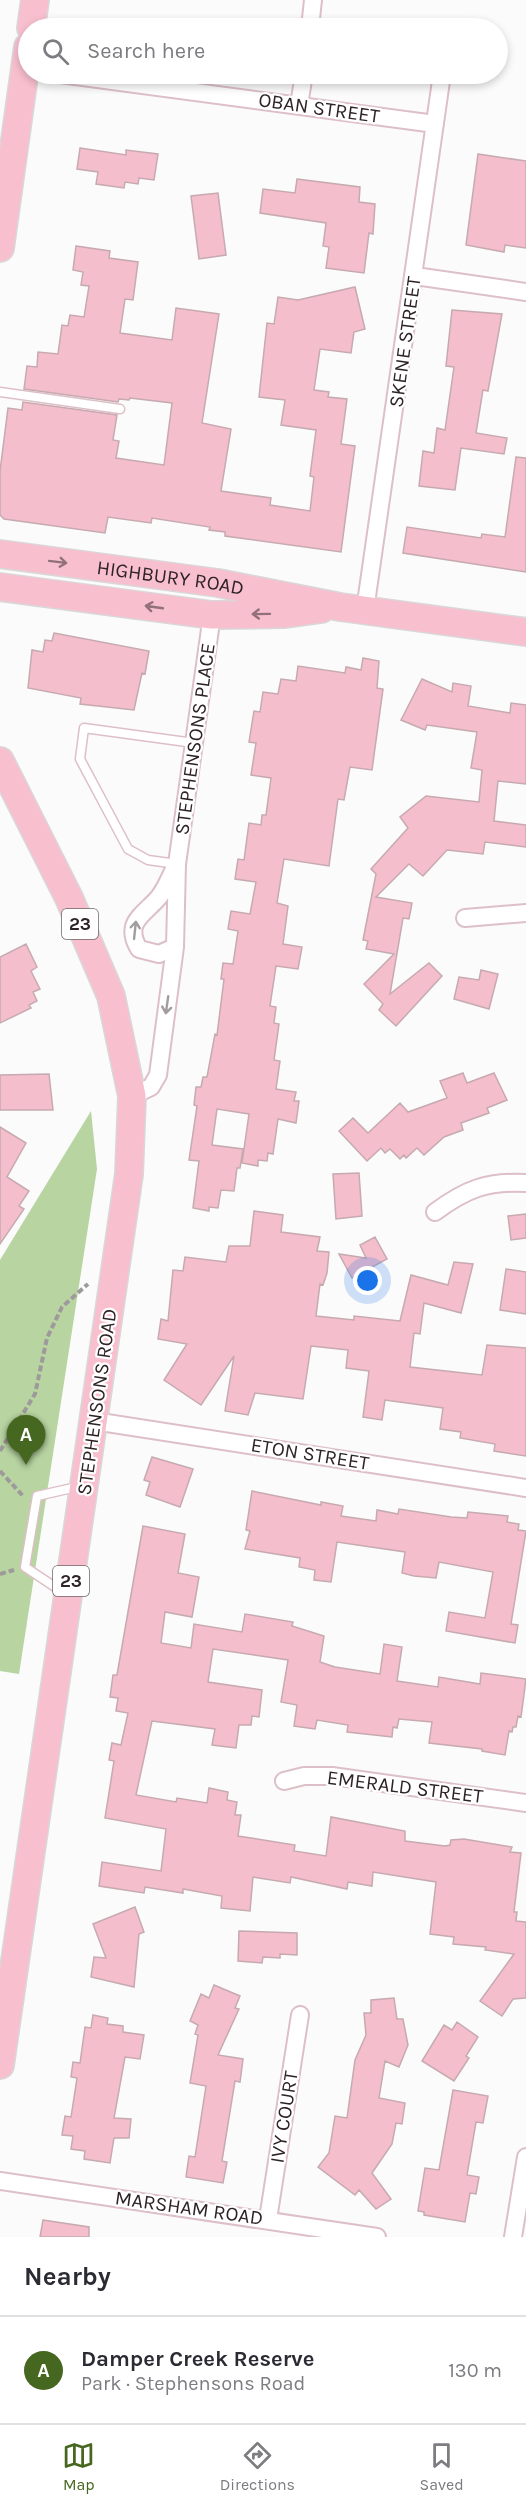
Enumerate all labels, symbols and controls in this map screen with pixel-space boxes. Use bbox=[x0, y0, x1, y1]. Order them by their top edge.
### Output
search box bbox=[18, 18, 508, 84]
icon: search bbox=[39, 35, 72, 68]
text: Search here bbox=[87, 38, 205, 64]
street label: OBAN STREET bbox=[257, 88, 381, 128]
street label: SKENE STREET bbox=[384, 275, 426, 409]
street label: HIGHBURY ROAD bbox=[95, 555, 246, 599]
one-way arrow bbox=[48, 557, 67, 568]
one-way arrow bbox=[145, 602, 164, 613]
one-way arrow bbox=[252, 608, 272, 620]
street label: STEPHENSONS PLACE bbox=[170, 642, 220, 836]
road number: 23 bbox=[62, 909, 98, 939]
one-way arrow bbox=[130, 921, 141, 941]
one-way arrow bbox=[161, 995, 172, 1014]
your location bbox=[353, 1266, 382, 1295]
street label: STEPHENSONS ROAD bbox=[73, 1307, 121, 1497]
pin: A bbox=[6, 1416, 46, 1465]
street label: ETON STREET bbox=[249, 1433, 371, 1475]
road number: 23 bbox=[53, 1566, 89, 1596]
street label: EMERALD STREET bbox=[326, 1766, 484, 1808]
street label: IVY COURT bbox=[265, 2069, 303, 2165]
street label: MARSHAM ROAD bbox=[114, 2186, 264, 2230]
text: Nearby bbox=[24, 2261, 111, 2292]
text: Damper Creek Reserve bbox=[81, 2346, 314, 2372]
text: A bbox=[37, 2359, 50, 2382]
text: 130 m bbox=[448, 2359, 502, 2382]
text: Park · Stephensons Road bbox=[81, 2372, 305, 2395]
tab: Map bbox=[62, 2439, 95, 2494]
tab: Directions bbox=[220, 2439, 295, 2494]
tab: Saved bbox=[420, 2439, 464, 2494]

